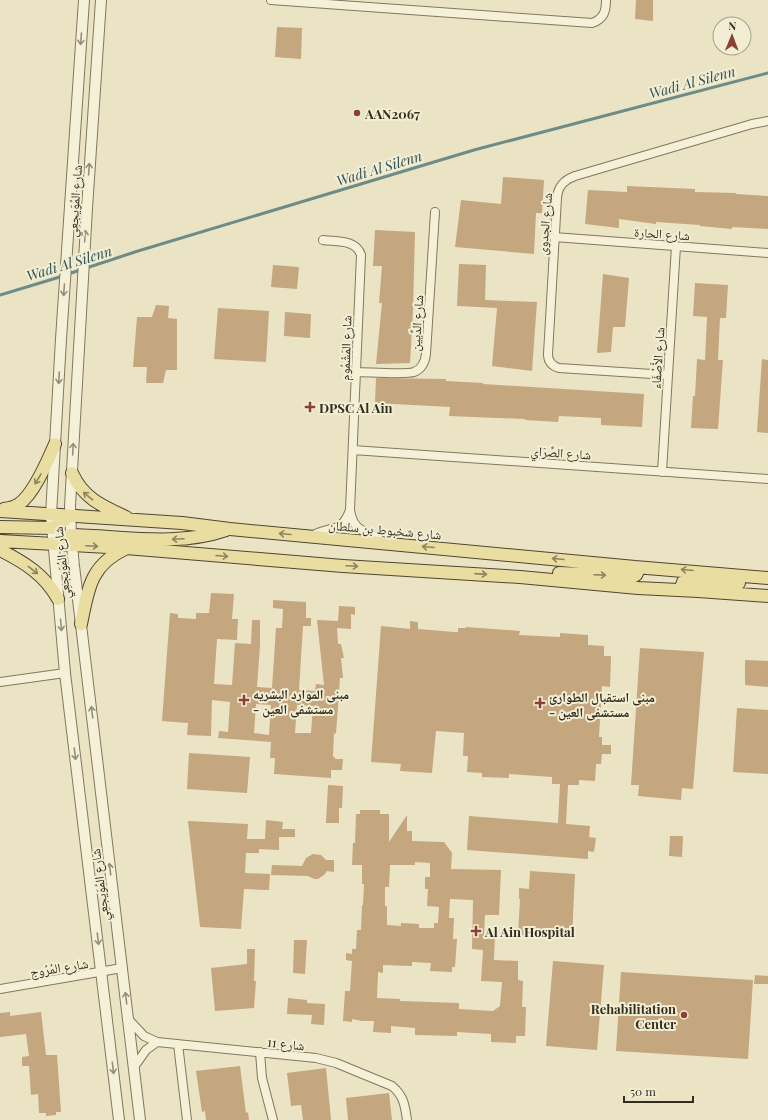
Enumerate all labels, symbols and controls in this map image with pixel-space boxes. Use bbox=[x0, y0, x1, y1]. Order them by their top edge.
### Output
north arrow bbox=[712, 16, 752, 56]
text: N bbox=[728, 18, 736, 33]
one-way arrow bbox=[78, 32, 85, 45]
water label: Wadi Al Silenn bbox=[647, 61, 737, 103]
place label: AAN2067 bbox=[364, 105, 420, 122]
marker: AAN2067 bbox=[352, 108, 362, 118]
water label: Wadi Al Silenn bbox=[334, 146, 424, 190]
one-way arrow bbox=[86, 163, 93, 176]
street label: شارع المُوَيجعِي bbox=[63, 164, 88, 238]
street label: شارع الجدوى bbox=[533, 192, 557, 256]
street label: شارع الحارة bbox=[633, 223, 691, 245]
one-way arrow bbox=[81, 230, 88, 243]
water label: Wadi Al Silenn bbox=[24, 241, 114, 285]
one-way arrow bbox=[60, 283, 68, 296]
street label: شارع الدِّيين bbox=[406, 294, 428, 352]
street label: شارع المَشْمُوم bbox=[335, 315, 357, 381]
street label: شارع الأَصْفَاء bbox=[646, 326, 670, 390]
one-way arrow bbox=[55, 371, 62, 384]
place label: DPSC Al Ain bbox=[319, 399, 393, 416]
marker: DPSC Al Ain bbox=[304, 401, 316, 413]
street label: شارع الصِّرَاي bbox=[530, 441, 592, 466]
one-way arrow bbox=[69, 443, 77, 456]
one-way arrow bbox=[34, 473, 42, 484]
one-way arrow bbox=[83, 491, 93, 500]
street label: شارع شخبوط بن سلطان bbox=[328, 516, 442, 544]
street label: شارع المُوَيجعِي bbox=[49, 526, 77, 600]
one-way arrow bbox=[279, 530, 292, 537]
one-way arrow bbox=[172, 536, 185, 543]
one-way arrow bbox=[85, 543, 98, 550]
one-way arrow bbox=[422, 543, 435, 551]
one-way arrow bbox=[215, 552, 228, 560]
one-way arrow bbox=[552, 556, 565, 563]
one-way arrow bbox=[345, 563, 358, 570]
one-way arrow bbox=[28, 565, 39, 574]
one-way arrow bbox=[681, 567, 694, 574]
one-way arrow bbox=[474, 571, 487, 578]
one-way arrow bbox=[593, 571, 606, 579]
one-way arrow bbox=[57, 618, 65, 631]
place label: مبنى الموارد البشريه - مستشفى العين bbox=[253, 685, 349, 718]
place label: مبنى استقبال الطوارئ - مستشفى العين bbox=[549, 688, 655, 721]
marker: مبنى الموارد البشريه - مستشفى العين bbox=[238, 694, 250, 706]
marker: مبنى استقبال الطوارئ - مستشفى العين bbox=[534, 697, 546, 709]
one-way arrow bbox=[88, 706, 95, 719]
one-way arrow bbox=[71, 747, 79, 760]
street label: شارع المُوَيجعِي bbox=[86, 847, 115, 922]
one-way arrow bbox=[107, 863, 114, 876]
place label: Al Ain Hospital bbox=[484, 923, 575, 940]
marker: Al Ain Hospital bbox=[470, 925, 482, 937]
one-way arrow bbox=[94, 932, 101, 945]
street label: شارع المُرُوج bbox=[29, 954, 90, 982]
one-way arrow bbox=[122, 992, 130, 1005]
place label: Rehabilitation Center bbox=[591, 1000, 676, 1032]
marker: Rehabilitation Center bbox=[679, 1010, 689, 1020]
street label: شارع 11 bbox=[266, 1033, 306, 1055]
one-way arrow bbox=[109, 1061, 117, 1074]
scale bar bbox=[624, 1078, 693, 1104]
text: 50 m bbox=[630, 1083, 656, 1099]

